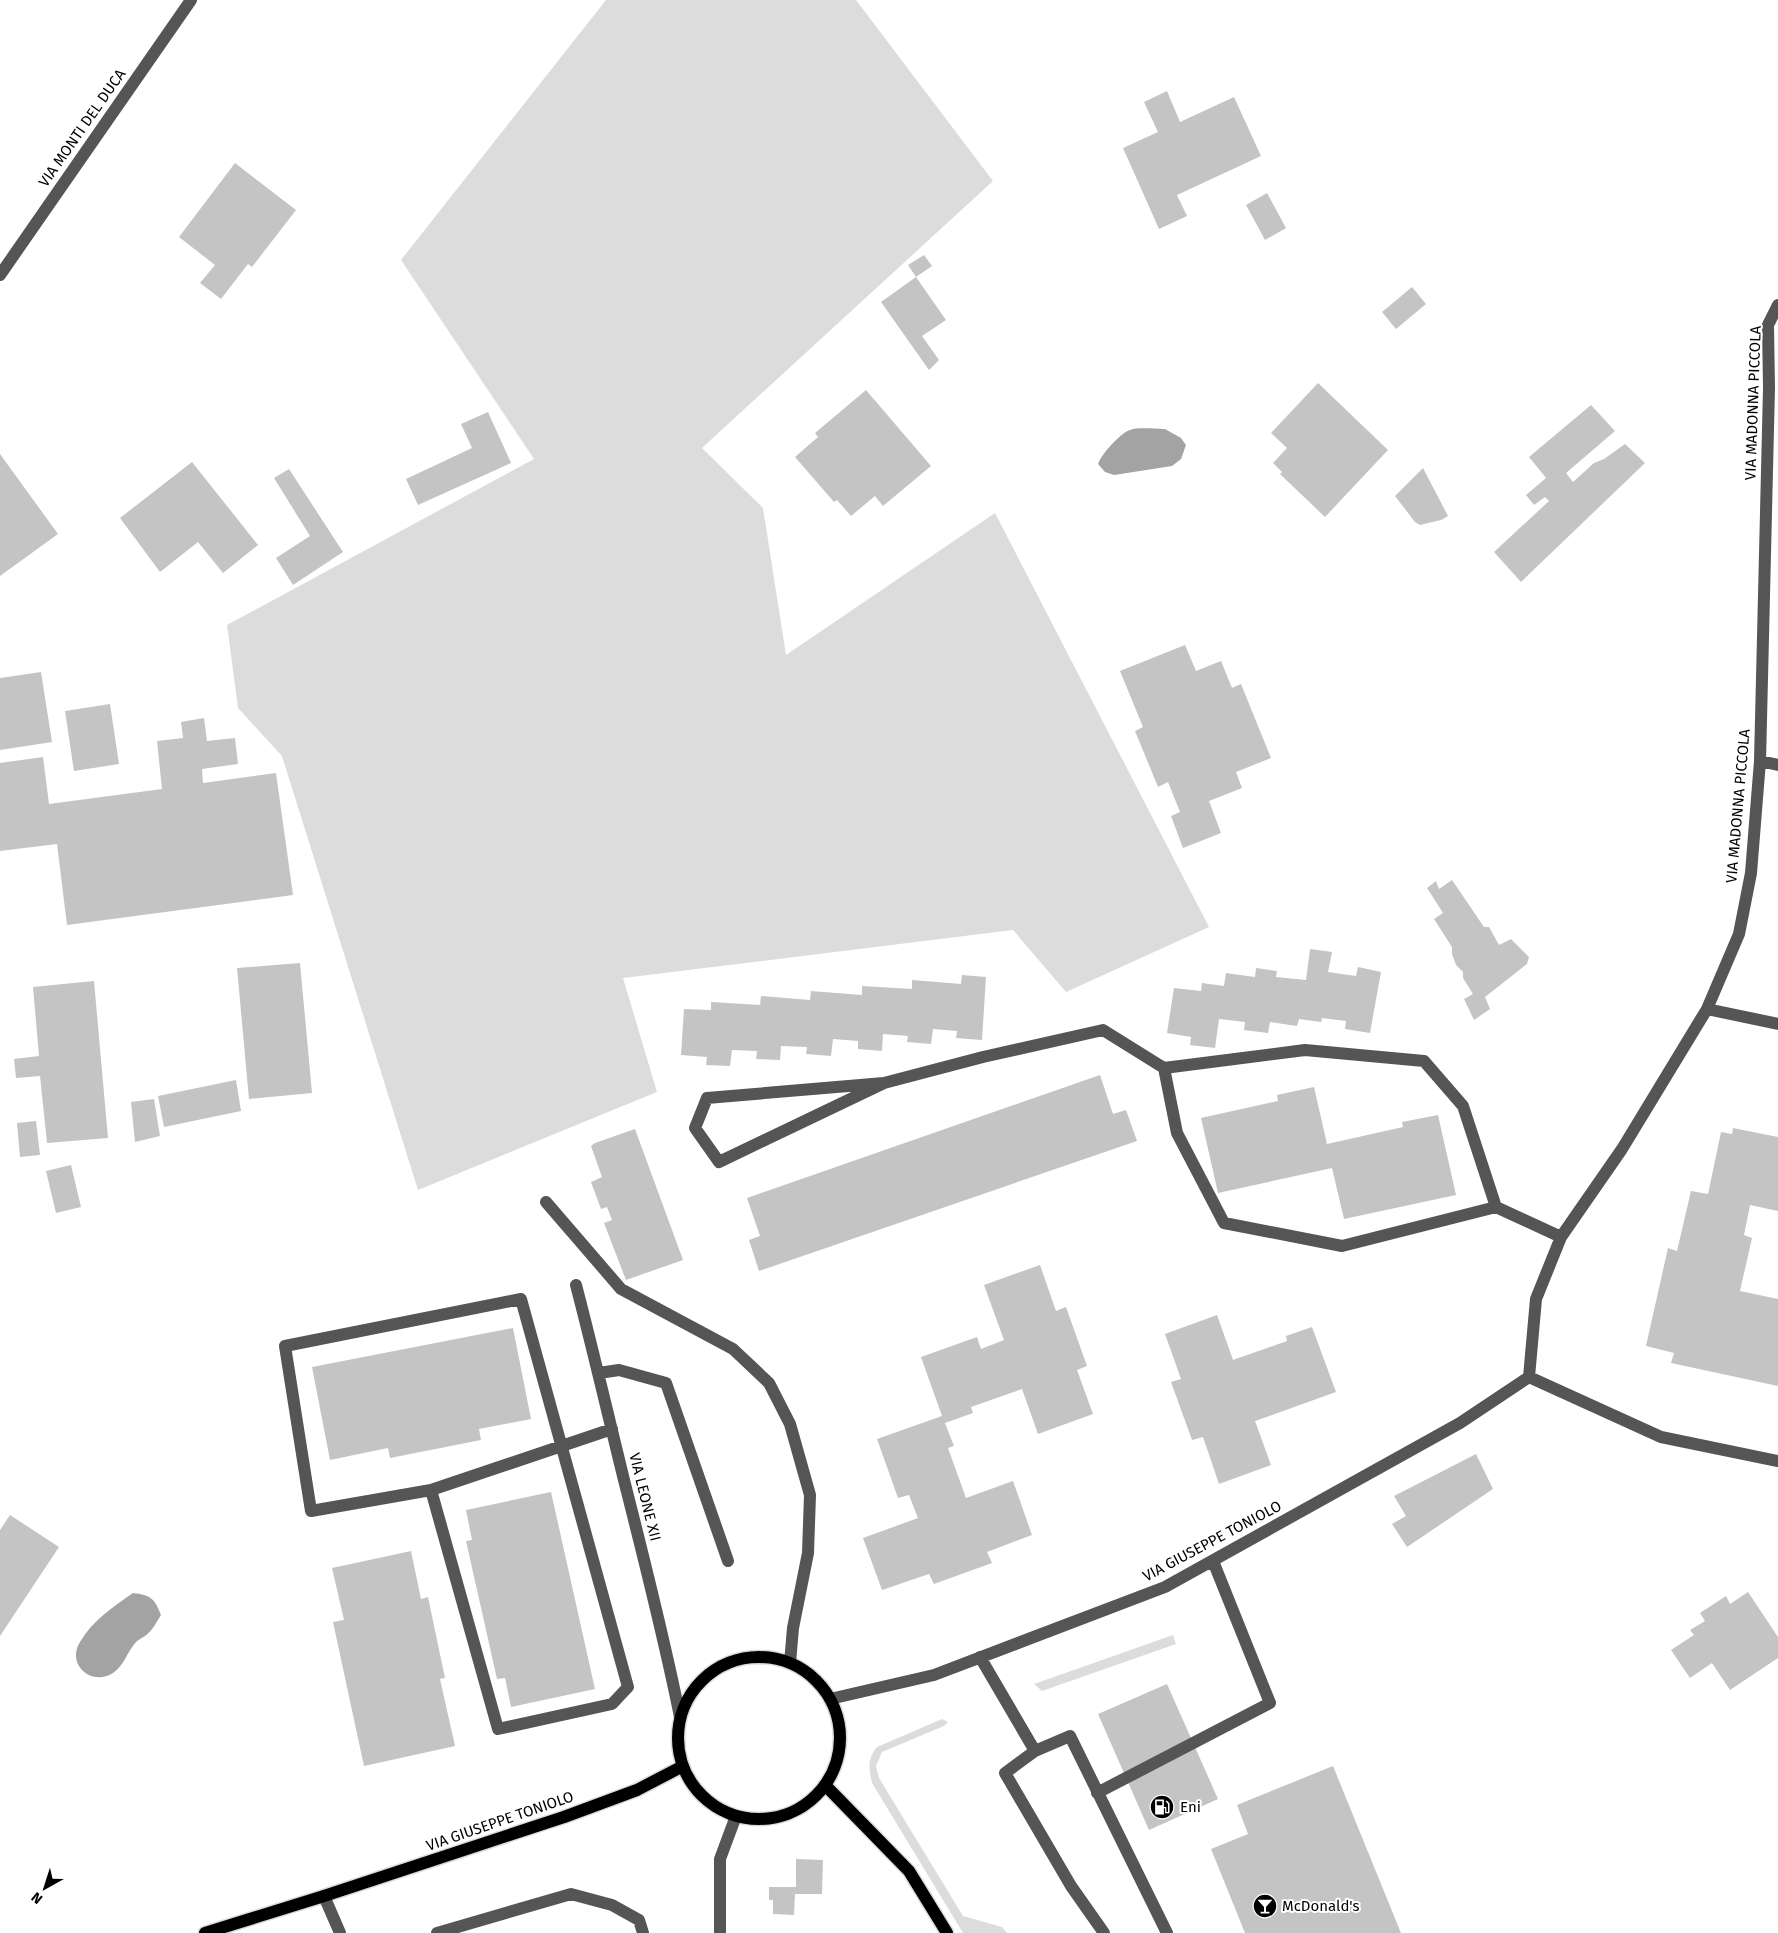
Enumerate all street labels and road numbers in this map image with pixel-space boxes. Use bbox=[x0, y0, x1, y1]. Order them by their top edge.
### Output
street label: VIA MONTI DEL DUCA bbox=[35, 65, 130, 190]
street label: VIA MADONNA PICCOLA bbox=[1741, 325, 1765, 481]
street label: VIA MADONNA PICCOLA bbox=[1722, 728, 1754, 884]
street label: VIA LEONE XII bbox=[625, 1451, 665, 1543]
street label: VIA GIUSEPPE TONIOLO bbox=[1140, 1497, 1284, 1585]
street label: VIA GIUSEPPE TONIOLO bbox=[424, 1787, 576, 1855]

